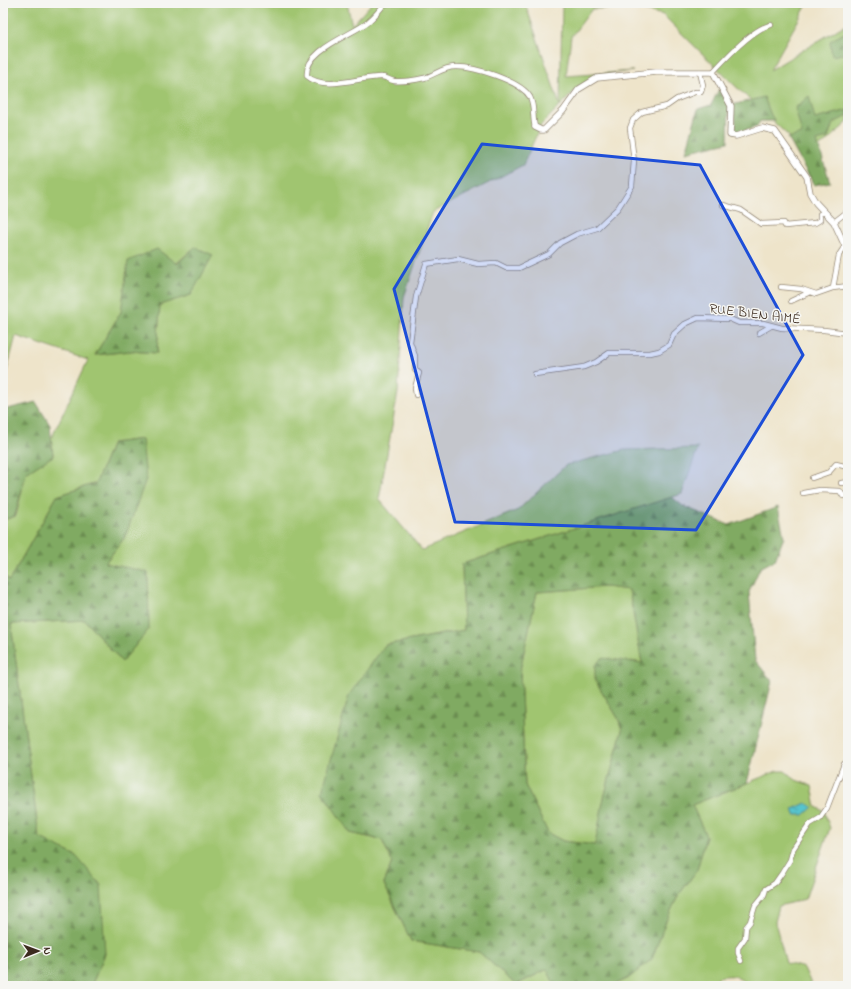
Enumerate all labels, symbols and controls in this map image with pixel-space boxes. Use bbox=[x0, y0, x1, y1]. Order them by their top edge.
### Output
street label: RUE BIEN AIMÉ bbox=[708, 298, 802, 330]
north arrow bbox=[18, 931, 58, 971]
text: N bbox=[39, 947, 55, 955]

